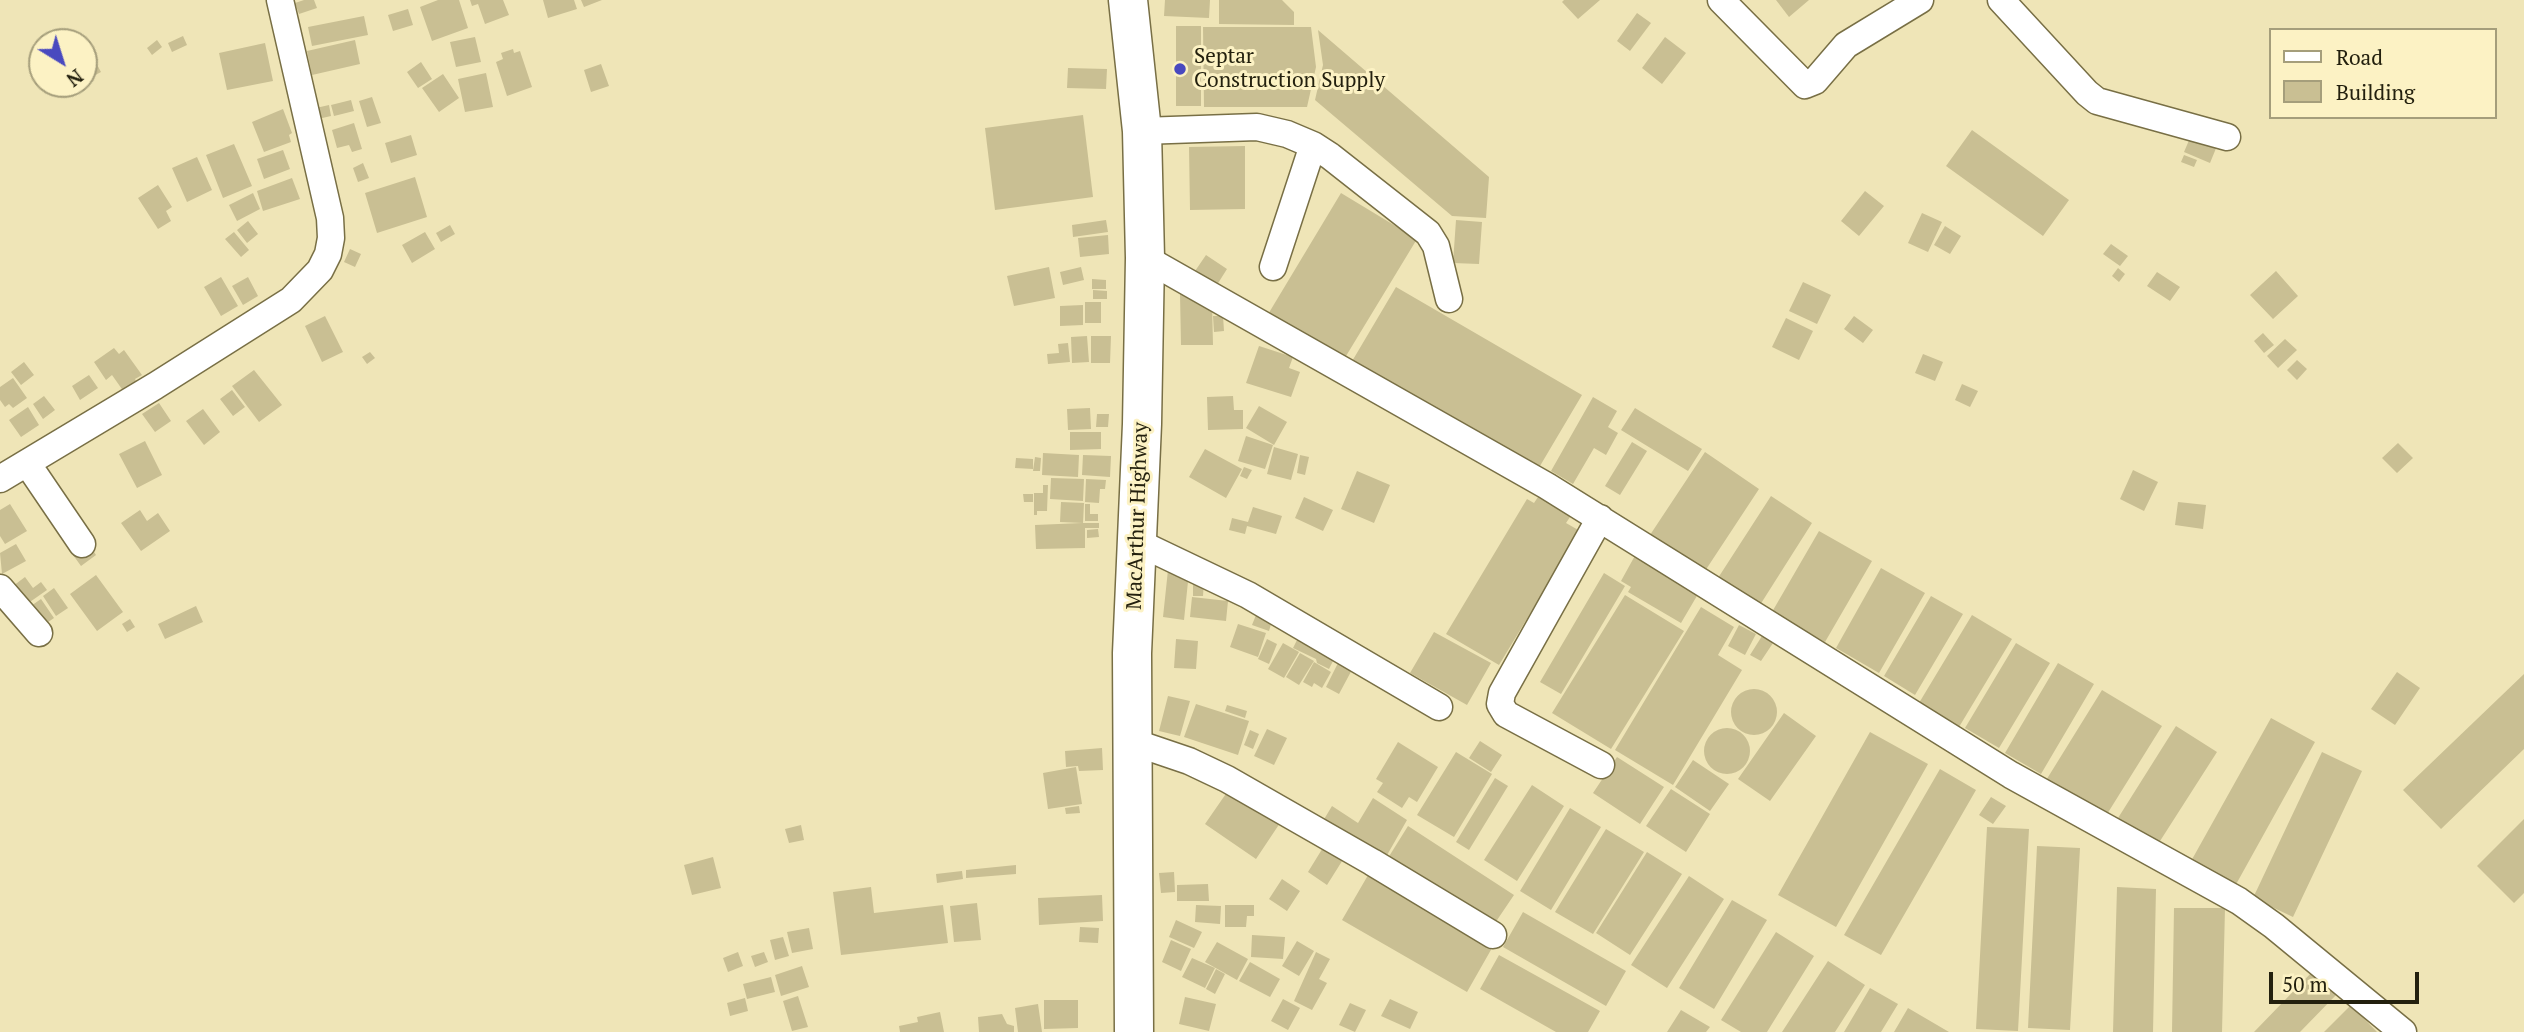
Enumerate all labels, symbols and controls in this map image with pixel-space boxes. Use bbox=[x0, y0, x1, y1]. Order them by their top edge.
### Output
north arrow bbox=[28, 28, 98, 98]
legend bbox=[2268, 28, 2496, 119]
text: Road bbox=[2336, 43, 2383, 71]
place label: Septar Construction Supply bbox=[1194, 44, 1385, 94]
marker: Septar Construction Supply bbox=[1172, 61, 1188, 77]
text: N bbox=[62, 64, 88, 93]
text: Building bbox=[2336, 78, 2415, 106]
street label: MacArthur Highway bbox=[1122, 422, 1154, 610]
scale bar bbox=[2272, 958, 2422, 1002]
text: 50 m bbox=[2282, 970, 2328, 998]

